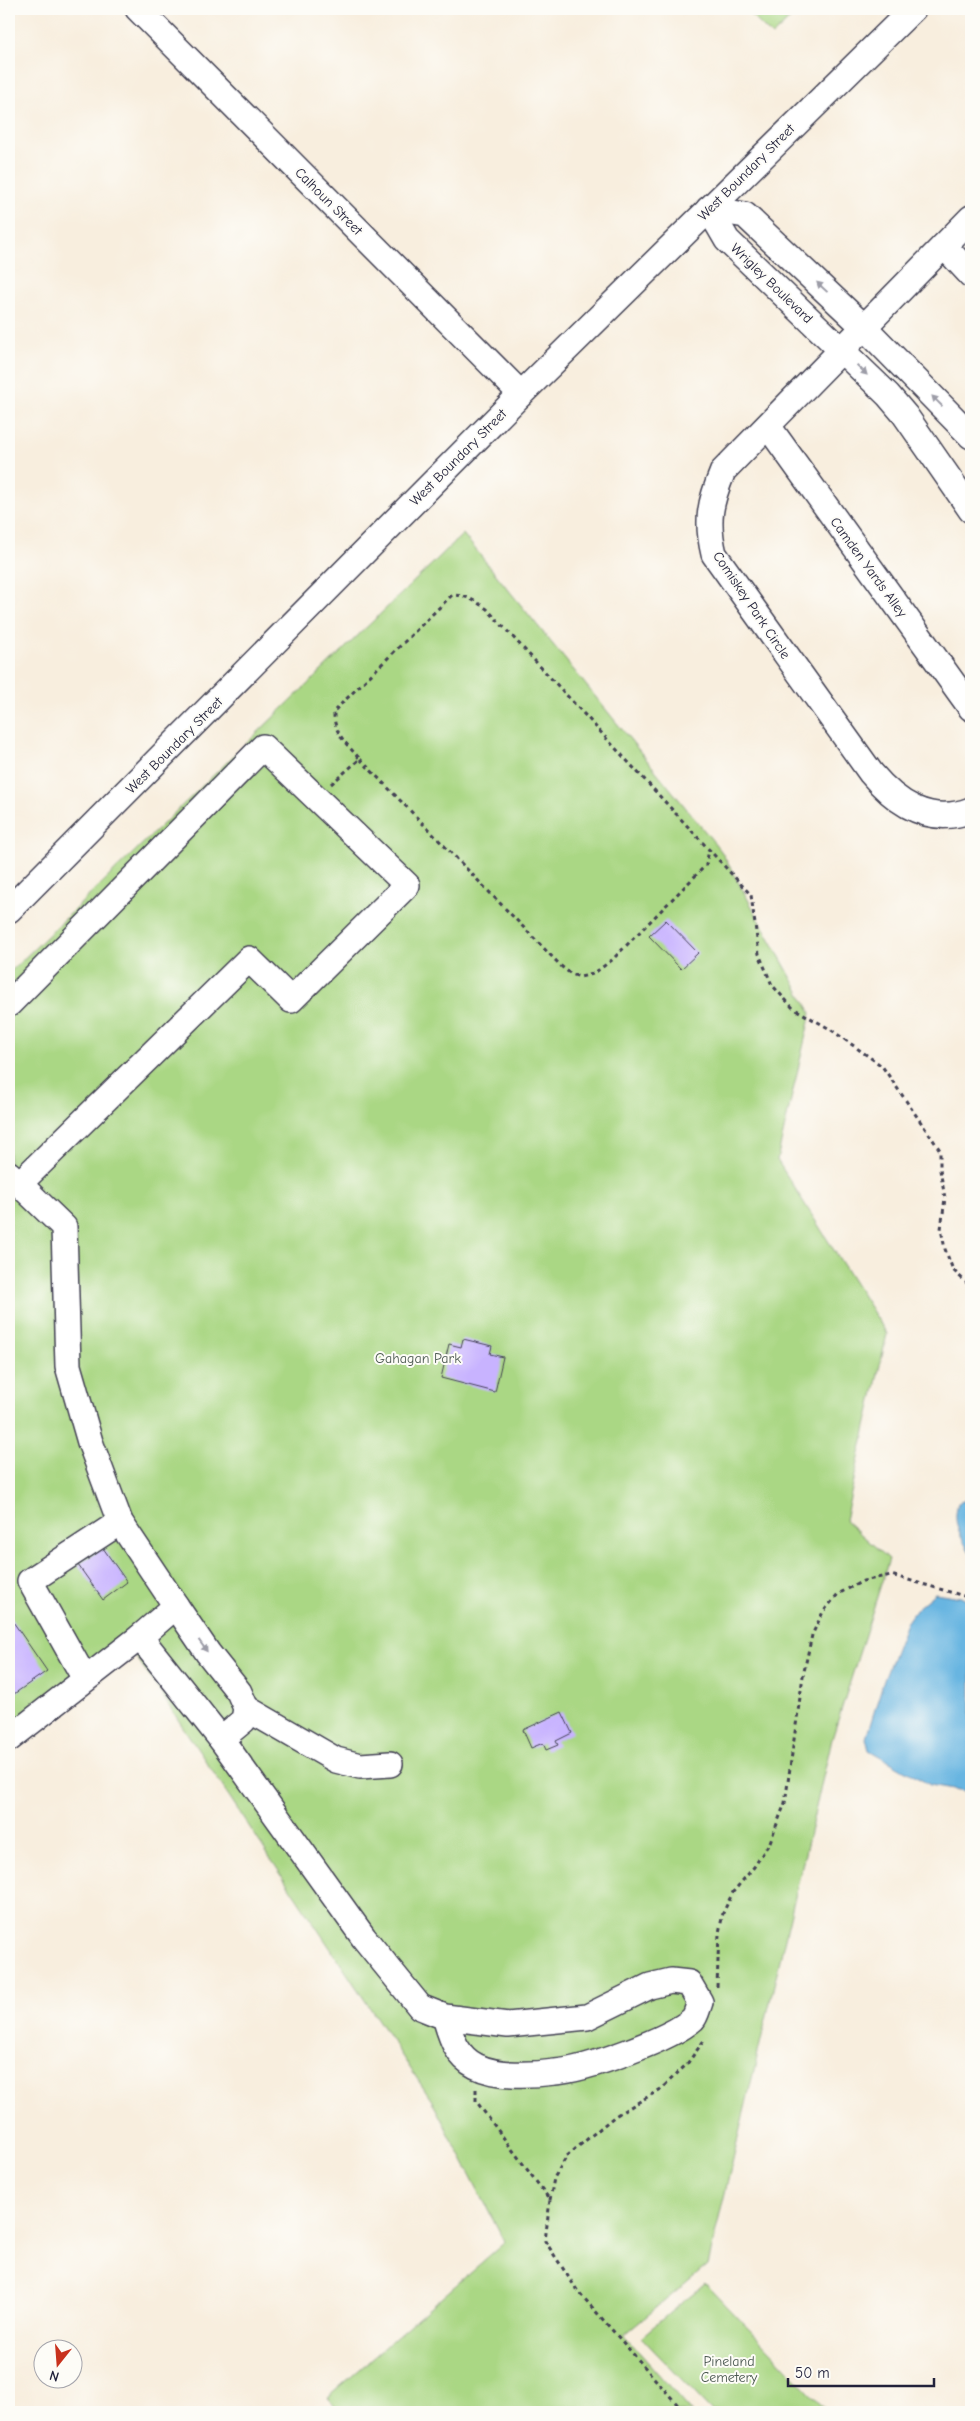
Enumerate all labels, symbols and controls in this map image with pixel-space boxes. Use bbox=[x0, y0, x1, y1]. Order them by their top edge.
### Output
street label: West Boundary Street bbox=[694, 120, 799, 224]
street label: Calhoun Street bbox=[291, 164, 367, 239]
street label: Wrigley Boulevard bbox=[727, 240, 816, 327]
one-way arrow bbox=[816, 281, 828, 293]
one-way arrow bbox=[856, 364, 868, 376]
one-way arrow bbox=[931, 395, 943, 407]
street label: West Boundary Street bbox=[406, 405, 511, 509]
street label: Camden Yards Alley bbox=[827, 514, 911, 621]
street label: Comiskey Park Circle bbox=[709, 548, 794, 662]
street label: West Boundary Street bbox=[122, 693, 227, 797]
park label: Gahagan Park bbox=[375, 1350, 461, 1367]
one-way arrow bbox=[198, 1639, 209, 1652]
north arrow bbox=[32, 2338, 82, 2388]
park label: Pineland Cemetery bbox=[701, 2353, 758, 2386]
scale bar bbox=[788, 2356, 934, 2388]
text: 50 m bbox=[795, 2364, 830, 2382]
text: N bbox=[47, 2366, 61, 2385]

